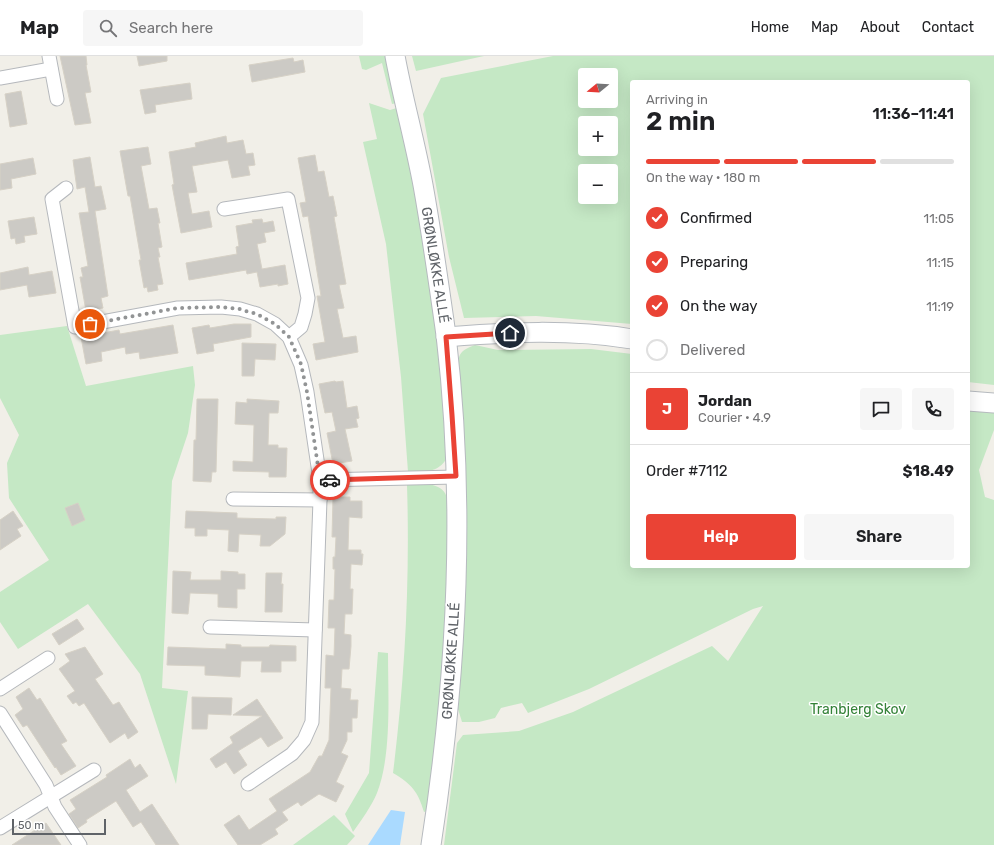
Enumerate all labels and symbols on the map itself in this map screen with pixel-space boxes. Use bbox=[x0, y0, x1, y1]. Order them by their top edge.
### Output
north arrow bbox=[578, 68, 618, 108]
street label: GRØNLØKKE ALLÉ bbox=[417, 206, 454, 324]
pin bbox=[73, 307, 107, 341]
pin bbox=[493, 316, 527, 350]
courier bbox=[310, 460, 350, 500]
street label: GRØNLØKKE ALLÉ bbox=[437, 602, 464, 720]
park label: Tranbjerg Skov bbox=[810, 701, 906, 718]
scale bar bbox=[12, 817, 106, 836]

